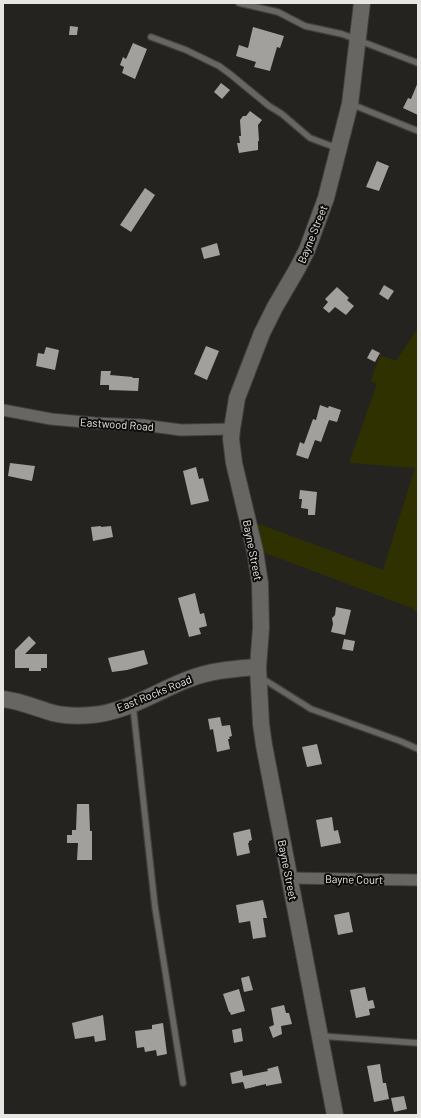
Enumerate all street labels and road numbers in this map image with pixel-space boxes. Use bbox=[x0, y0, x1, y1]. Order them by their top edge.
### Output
street label: Bayne Street bbox=[294, 203, 330, 265]
street label: Eastwood Road bbox=[80, 415, 154, 433]
street label: Bayne Street bbox=[241, 519, 265, 581]
street label: East Rocks Road bbox=[115, 672, 193, 714]
street label: Bayne Street bbox=[276, 839, 300, 901]
street label: Bayne Court bbox=[325, 872, 383, 886]

